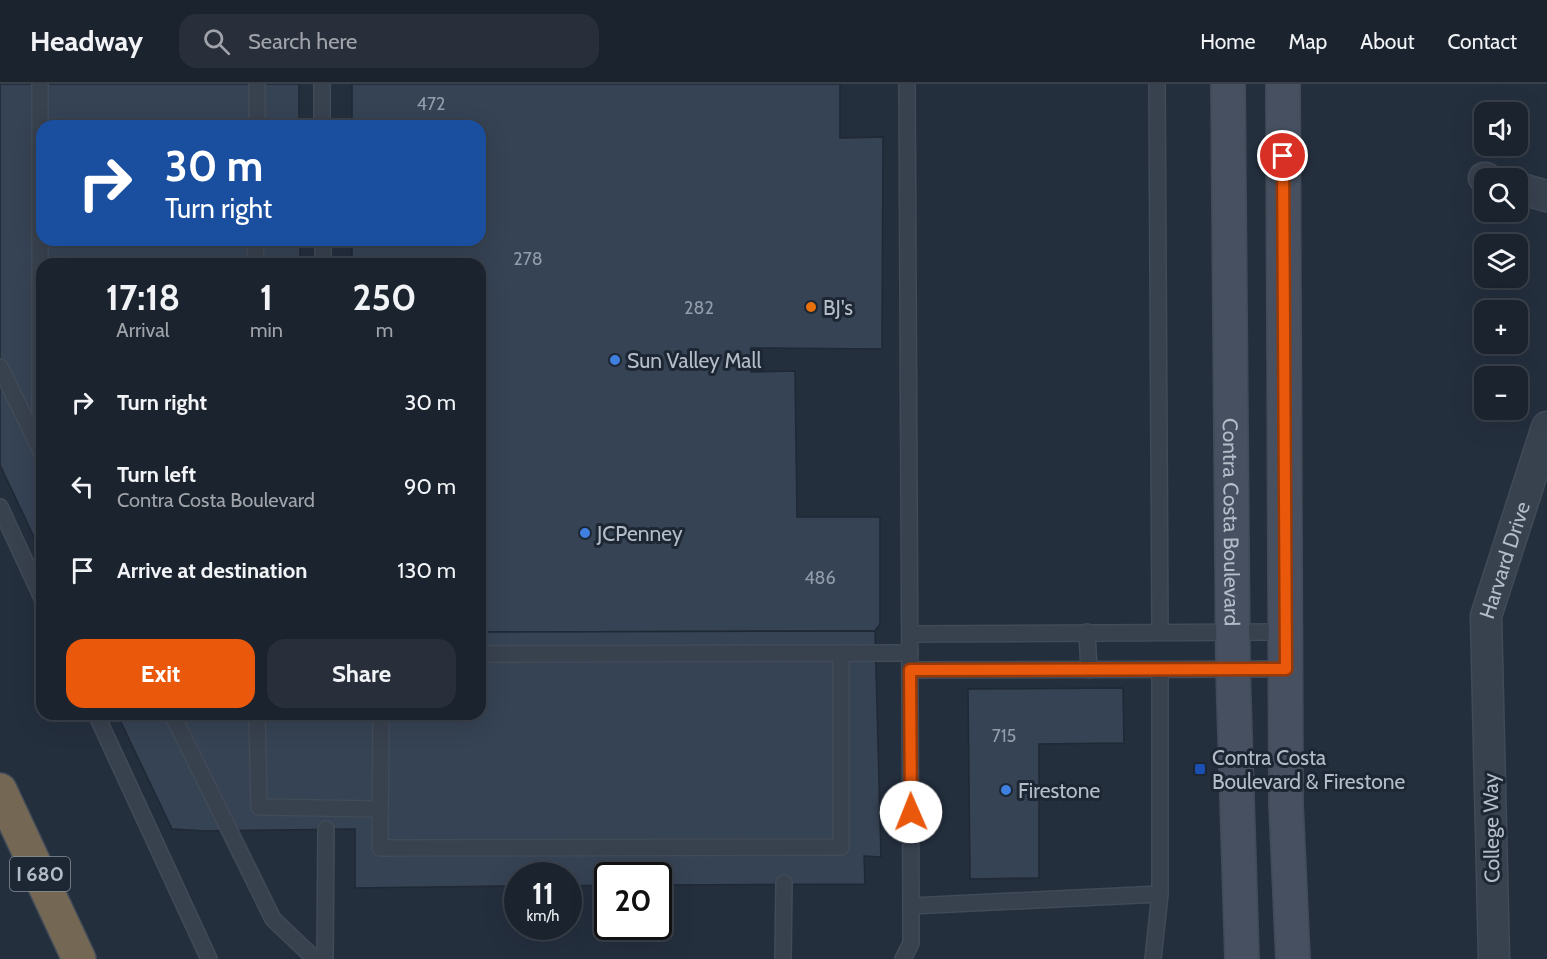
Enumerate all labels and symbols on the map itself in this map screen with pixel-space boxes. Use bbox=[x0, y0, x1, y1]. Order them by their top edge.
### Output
house number: 472 bbox=[417, 93, 445, 115]
pin bbox=[1257, 130, 1308, 181]
house number: 278 bbox=[513, 248, 543, 270]
place label: BJ's bbox=[823, 295, 853, 320]
house number: 282 bbox=[684, 297, 714, 319]
marker: BJ's bbox=[804, 300, 818, 314]
place label: Sun Valley Mall bbox=[627, 348, 761, 373]
marker: Sun Valley Mall bbox=[608, 353, 622, 367]
street label: Contra Costa Boulevard bbox=[1218, 418, 1245, 626]
street label: Harvard Drive bbox=[1474, 498, 1535, 622]
place label: JCPenney bbox=[596, 521, 683, 546]
marker: JCPenney bbox=[578, 526, 592, 540]
house number: 486 bbox=[804, 567, 836, 589]
house number: 715 bbox=[992, 725, 1016, 747]
place label: Contra Costa Boulevard & Firestone bbox=[1212, 745, 1406, 794]
marker: Contra Costa Boulevard & Firestone bbox=[1193, 762, 1207, 776]
street label: College Way bbox=[1478, 772, 1504, 883]
place label: Firestone bbox=[1018, 778, 1100, 803]
position arrow bbox=[879, 780, 943, 844]
marker: Firestone bbox=[999, 783, 1013, 797]
road number: I 680 bbox=[10, 857, 70, 891]
speed limit sign: 20 bbox=[594, 862, 672, 940]

